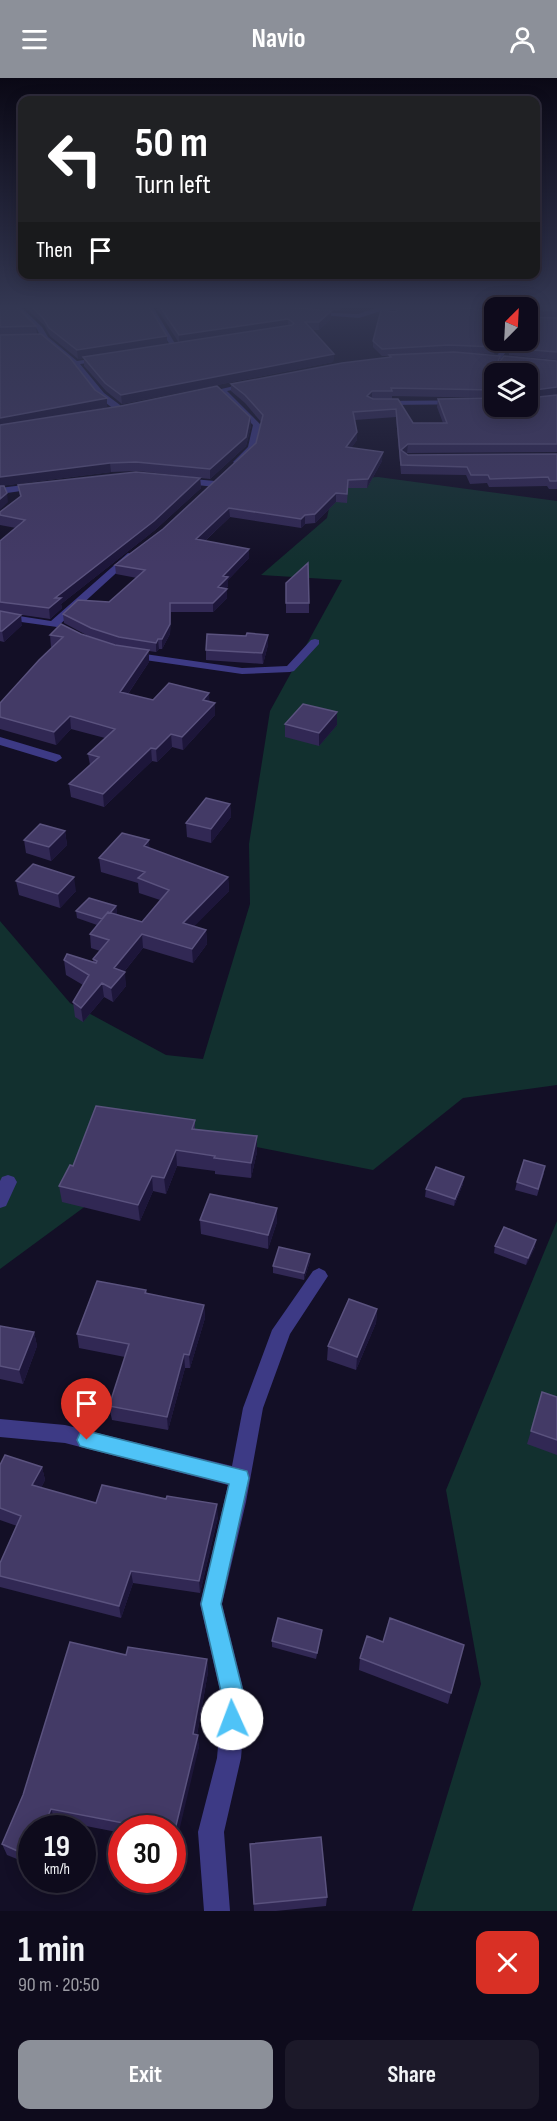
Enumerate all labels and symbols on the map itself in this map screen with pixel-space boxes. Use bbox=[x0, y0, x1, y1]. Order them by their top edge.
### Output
north arrow bbox=[484, 297, 538, 351]
pin bbox=[61, 1378, 112, 1440]
position arrow bbox=[200, 1687, 264, 1751]
speed limit sign: 30 bbox=[108, 1815, 186, 1893]

